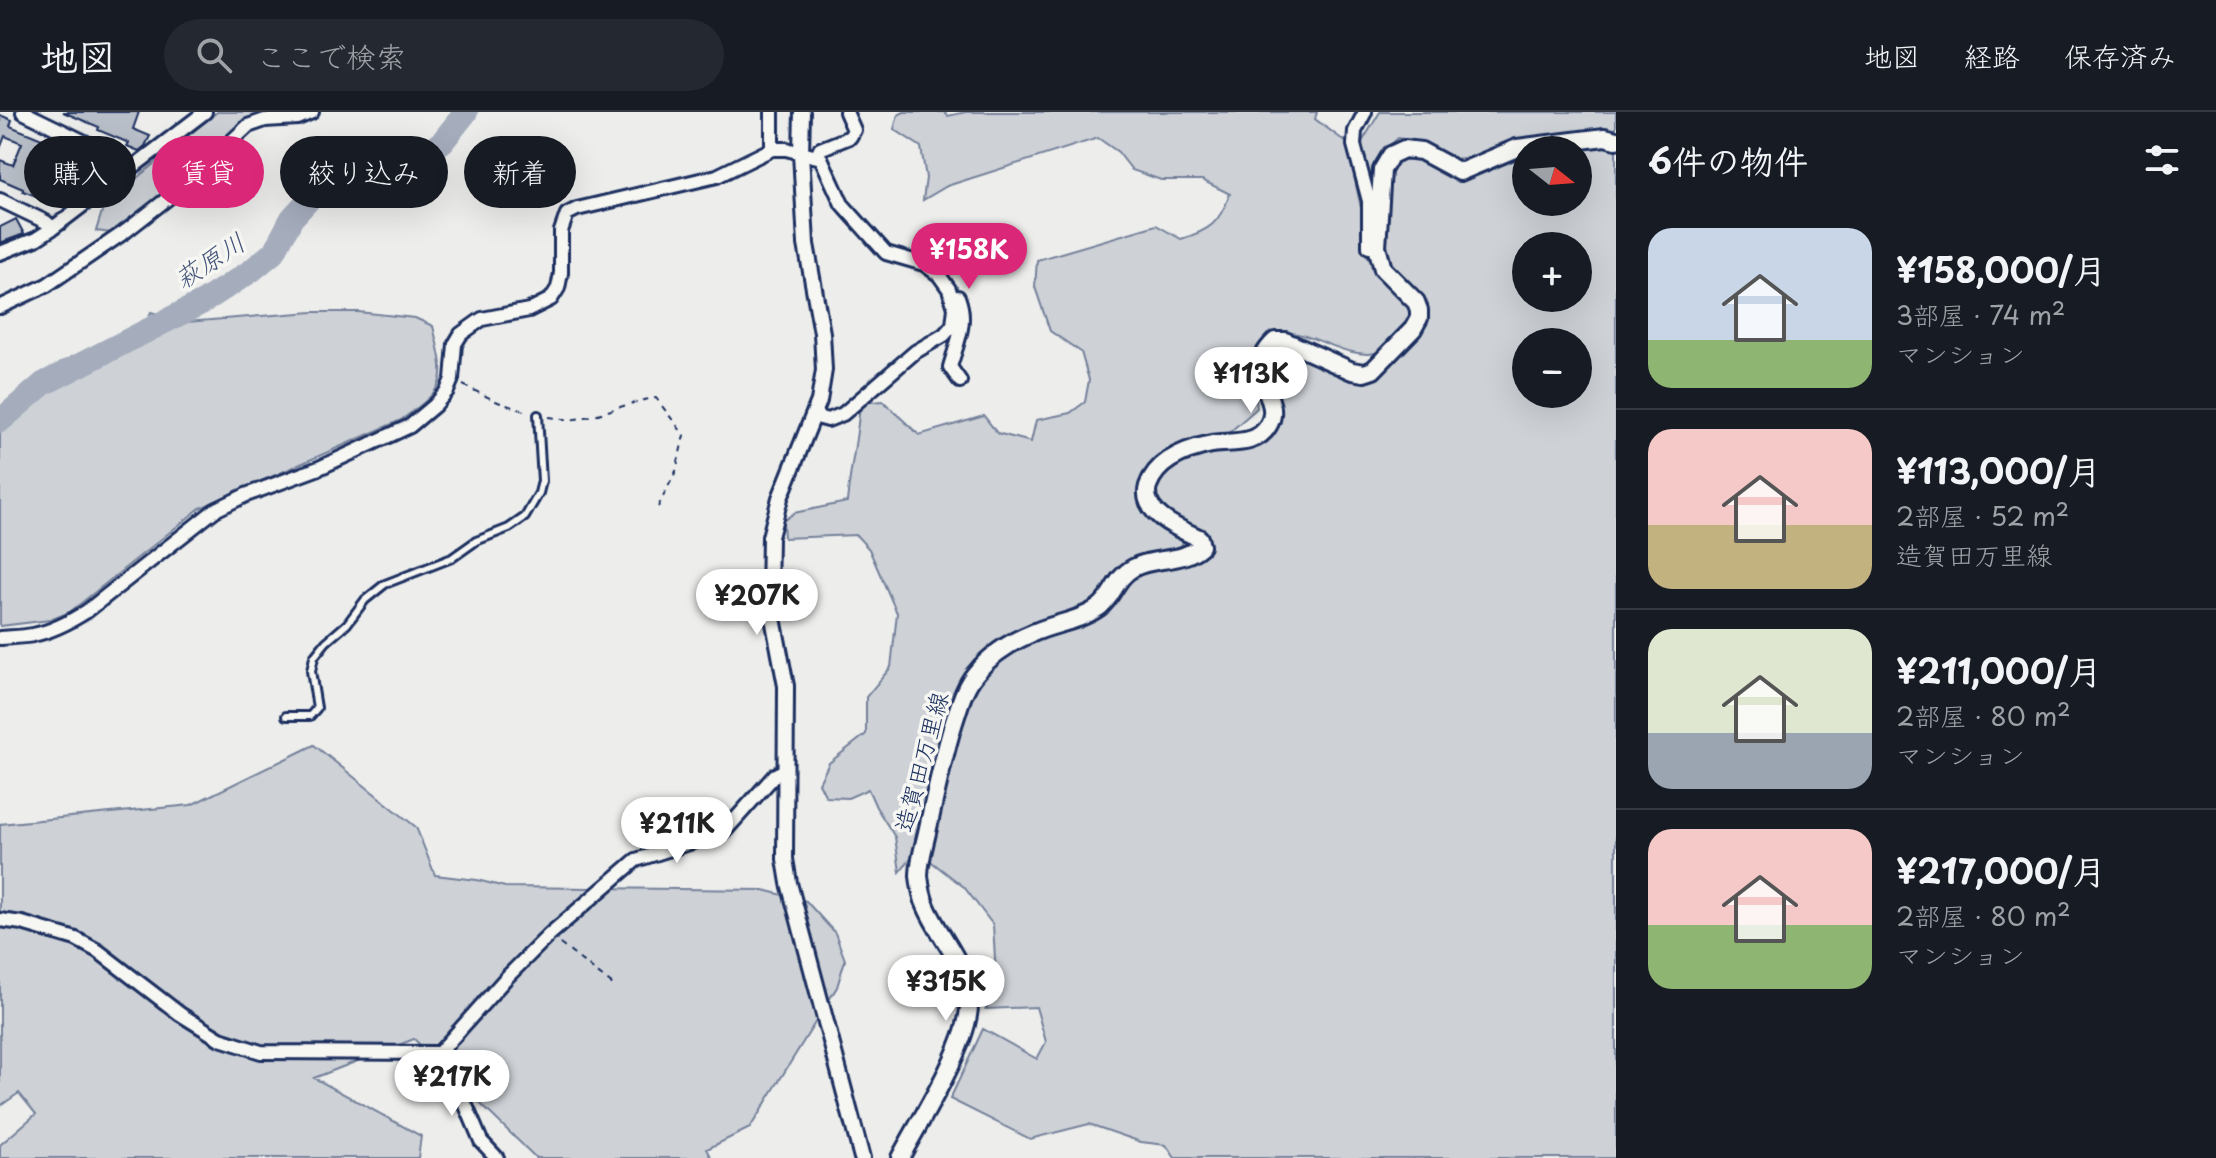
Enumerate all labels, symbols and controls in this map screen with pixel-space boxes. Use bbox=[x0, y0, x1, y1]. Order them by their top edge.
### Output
search box bbox=[164, 19, 724, 91]
text: 地図 bbox=[40, 27, 116, 84]
icon: search bbox=[192, 33, 236, 77]
text: ここで検索 bbox=[256, 33, 406, 78]
text: 地図 bbox=[1864, 34, 1920, 77]
text: 経路 bbox=[1964, 34, 2020, 77]
text: 保存済み bbox=[2064, 34, 2176, 77]
text: 6件の物件 bbox=[1648, 134, 1808, 186]
chip: 購入 bbox=[24, 136, 136, 208]
chip: 賃貸 bbox=[152, 136, 264, 208]
chip: 絞り込み bbox=[280, 136, 448, 208]
chip: 新着 bbox=[464, 136, 576, 208]
north arrow bbox=[1512, 136, 1592, 216]
map controls bbox=[1512, 136, 1592, 408]
icon: filters bbox=[2140, 138, 2184, 182]
water label: 萩原川 bbox=[166, 222, 253, 297]
pin: ¥158K bbox=[913, 223, 1025, 291]
text: ¥158K bbox=[929, 229, 1009, 268]
button: + bbox=[1512, 232, 1592, 312]
text: ¥158,000/月 bbox=[1896, 243, 2107, 295]
icon: home bbox=[1712, 260, 1808, 356]
text: 3部屋 · 74 m² bbox=[1896, 295, 2065, 334]
button: − bbox=[1512, 328, 1592, 408]
text: マンション bbox=[1896, 334, 2025, 373]
pin: ¥113K bbox=[1195, 347, 1307, 415]
text: ¥113K bbox=[1213, 353, 1289, 392]
text: ¥113,000/月 bbox=[1896, 444, 2101, 496]
icon: home bbox=[1712, 461, 1808, 557]
text: 2部屋 · 52 m² bbox=[1896, 496, 2069, 535]
text: 造賀田万里線 bbox=[1896, 535, 2052, 574]
pin: ¥207K bbox=[701, 569, 813, 637]
text: ¥207K bbox=[714, 575, 800, 614]
text: ¥211,000/月 bbox=[1896, 644, 2102, 696]
icon: home bbox=[1712, 661, 1808, 757]
street label: 造賀田万里線 bbox=[884, 687, 956, 836]
text: 2部屋 · 80 m² bbox=[1896, 696, 2071, 735]
text: マンション bbox=[1896, 735, 2025, 774]
pin: ¥211K bbox=[621, 797, 733, 865]
text: ¥211K bbox=[639, 803, 715, 842]
text: ¥217,000/月 bbox=[1896, 844, 2106, 896]
icon: home bbox=[1712, 861, 1808, 957]
text: 2部屋 · 80 m² bbox=[1896, 896, 2071, 935]
text: マンション bbox=[1896, 935, 2025, 974]
pin: ¥315K bbox=[890, 955, 1002, 1023]
text: ¥315K bbox=[906, 961, 986, 1000]
pin: ¥217K bbox=[396, 1050, 508, 1118]
text: ¥217K bbox=[412, 1056, 492, 1095]

